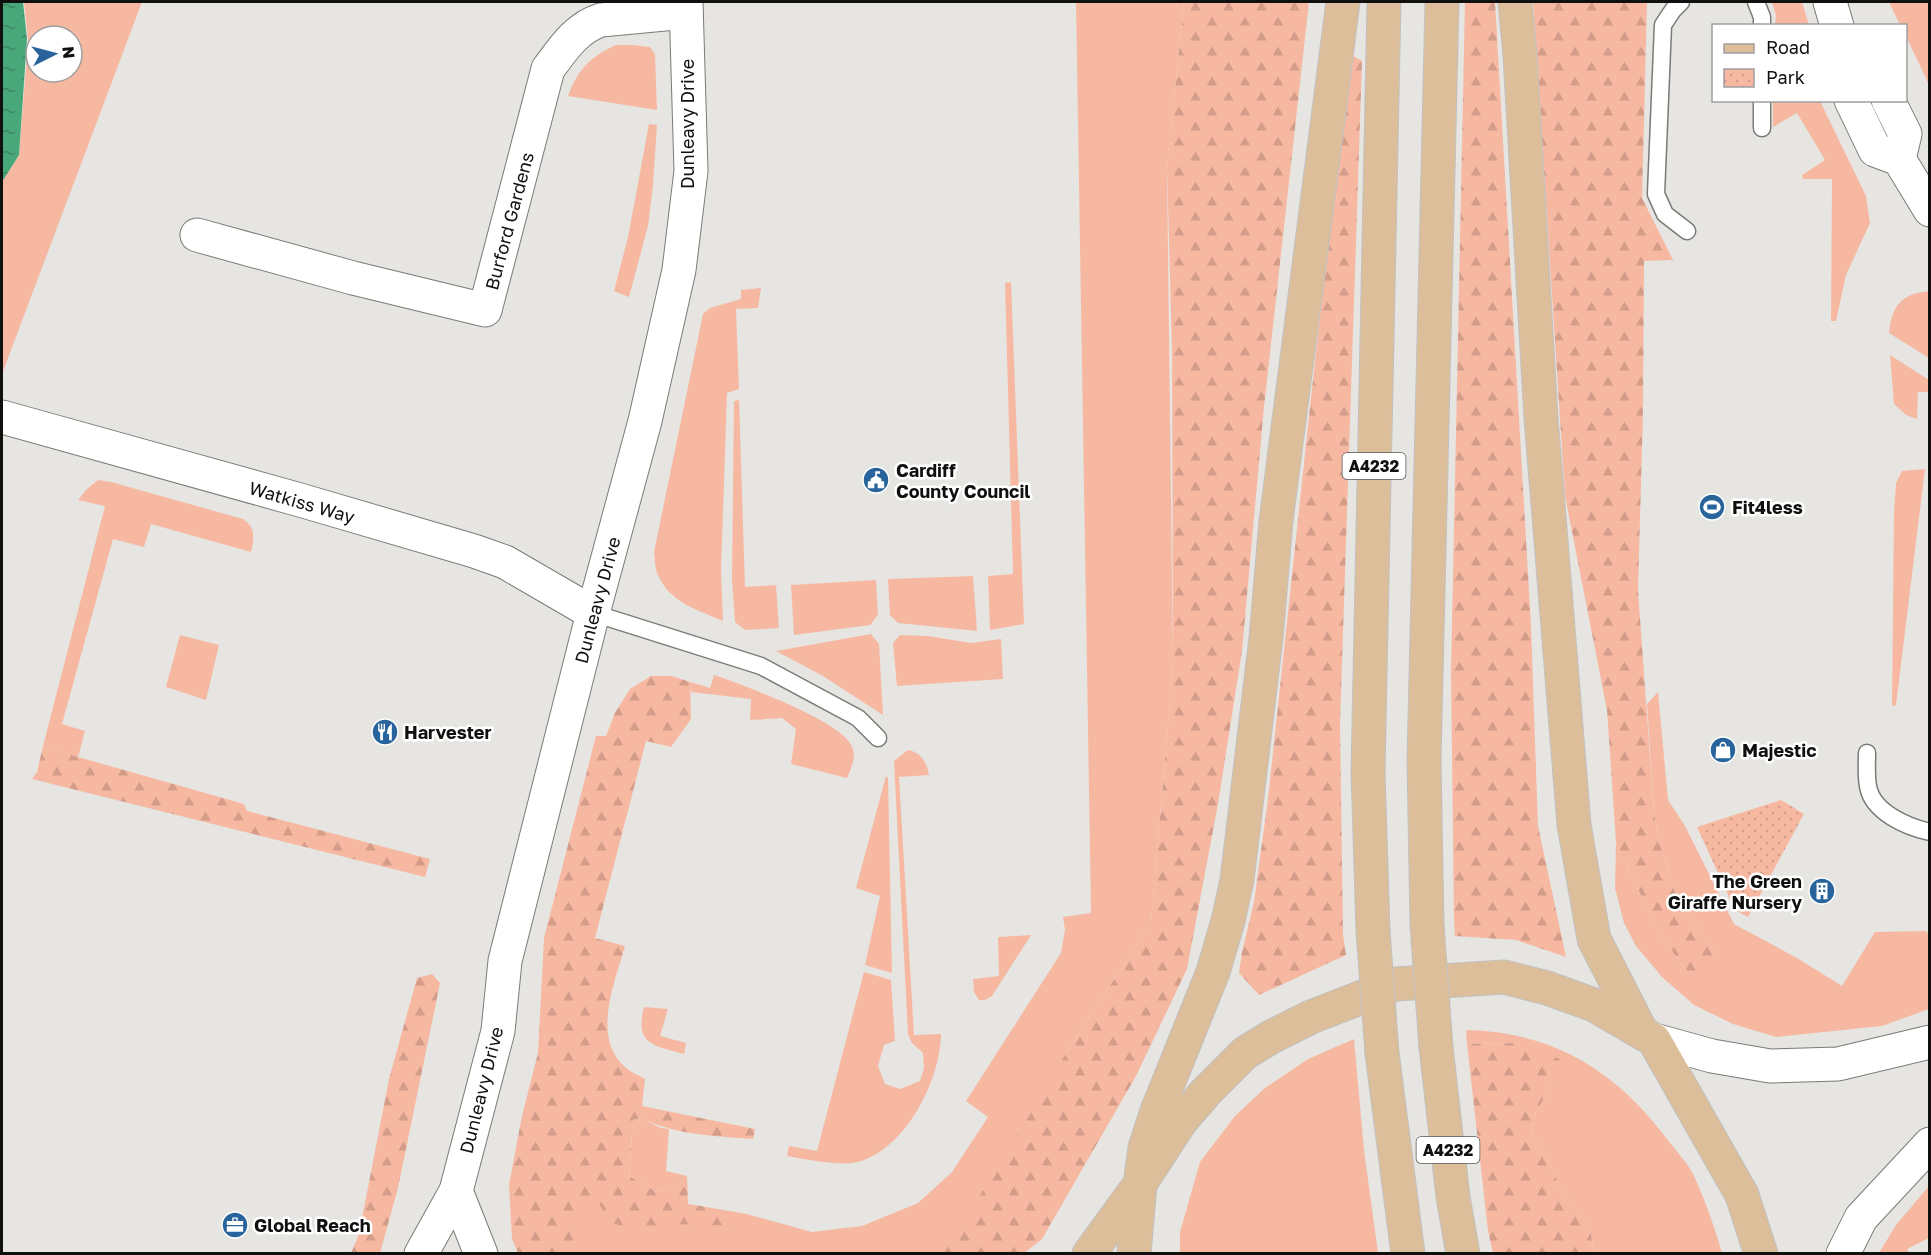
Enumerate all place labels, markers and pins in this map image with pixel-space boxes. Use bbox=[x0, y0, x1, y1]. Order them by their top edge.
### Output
place label: Cardiff County Council bbox=[896, 459, 1030, 502]
public building icon: Cardiff County Council bbox=[861, 465, 891, 495]
sports icon: Fit4less bbox=[1697, 492, 1727, 522]
place label: Fit4less bbox=[1732, 496, 1803, 518]
restaurant icon: Harvester bbox=[370, 717, 400, 747]
place label: Harvester bbox=[404, 721, 491, 743]
shop icon: Majestic bbox=[1708, 735, 1738, 765]
place label: Majestic bbox=[1742, 739, 1816, 761]
place label: The Green Giraffe Nursery bbox=[1668, 870, 1802, 913]
building icon: The Green Giraffe Nursery bbox=[1807, 876, 1837, 906]
office icon: Global Reach bbox=[220, 1210, 250, 1240]
place label: Global Reach bbox=[254, 1214, 371, 1236]

